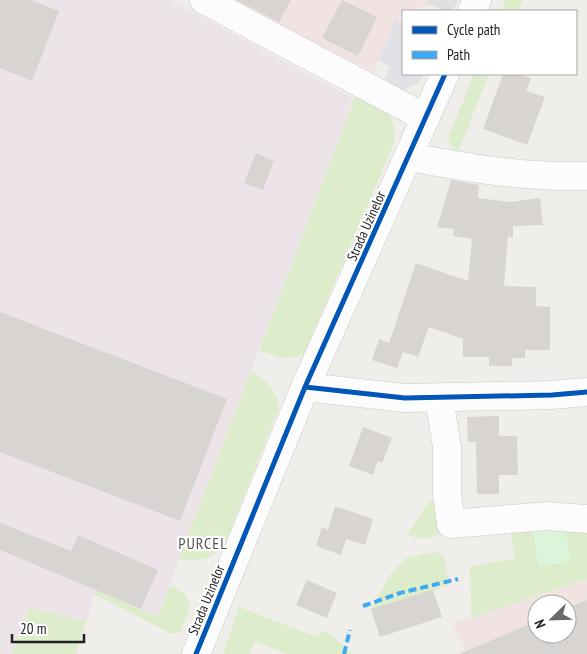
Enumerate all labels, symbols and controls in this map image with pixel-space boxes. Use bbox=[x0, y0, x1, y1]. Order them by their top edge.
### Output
legend bbox=[402, 10, 577, 75]
text: Cycle path bbox=[447, 20, 500, 39]
text: Path bbox=[447, 45, 470, 64]
street label: Strada Uzinelor bbox=[343, 188, 389, 264]
district label: PURCEL bbox=[178, 533, 228, 553]
street label: Strada Uzinelor bbox=[184, 562, 228, 638]
north arrow bbox=[527, 594, 577, 644]
scale bar bbox=[12, 612, 85, 644]
text: N bbox=[530, 617, 550, 631]
text: 20 m bbox=[20, 619, 46, 638]

